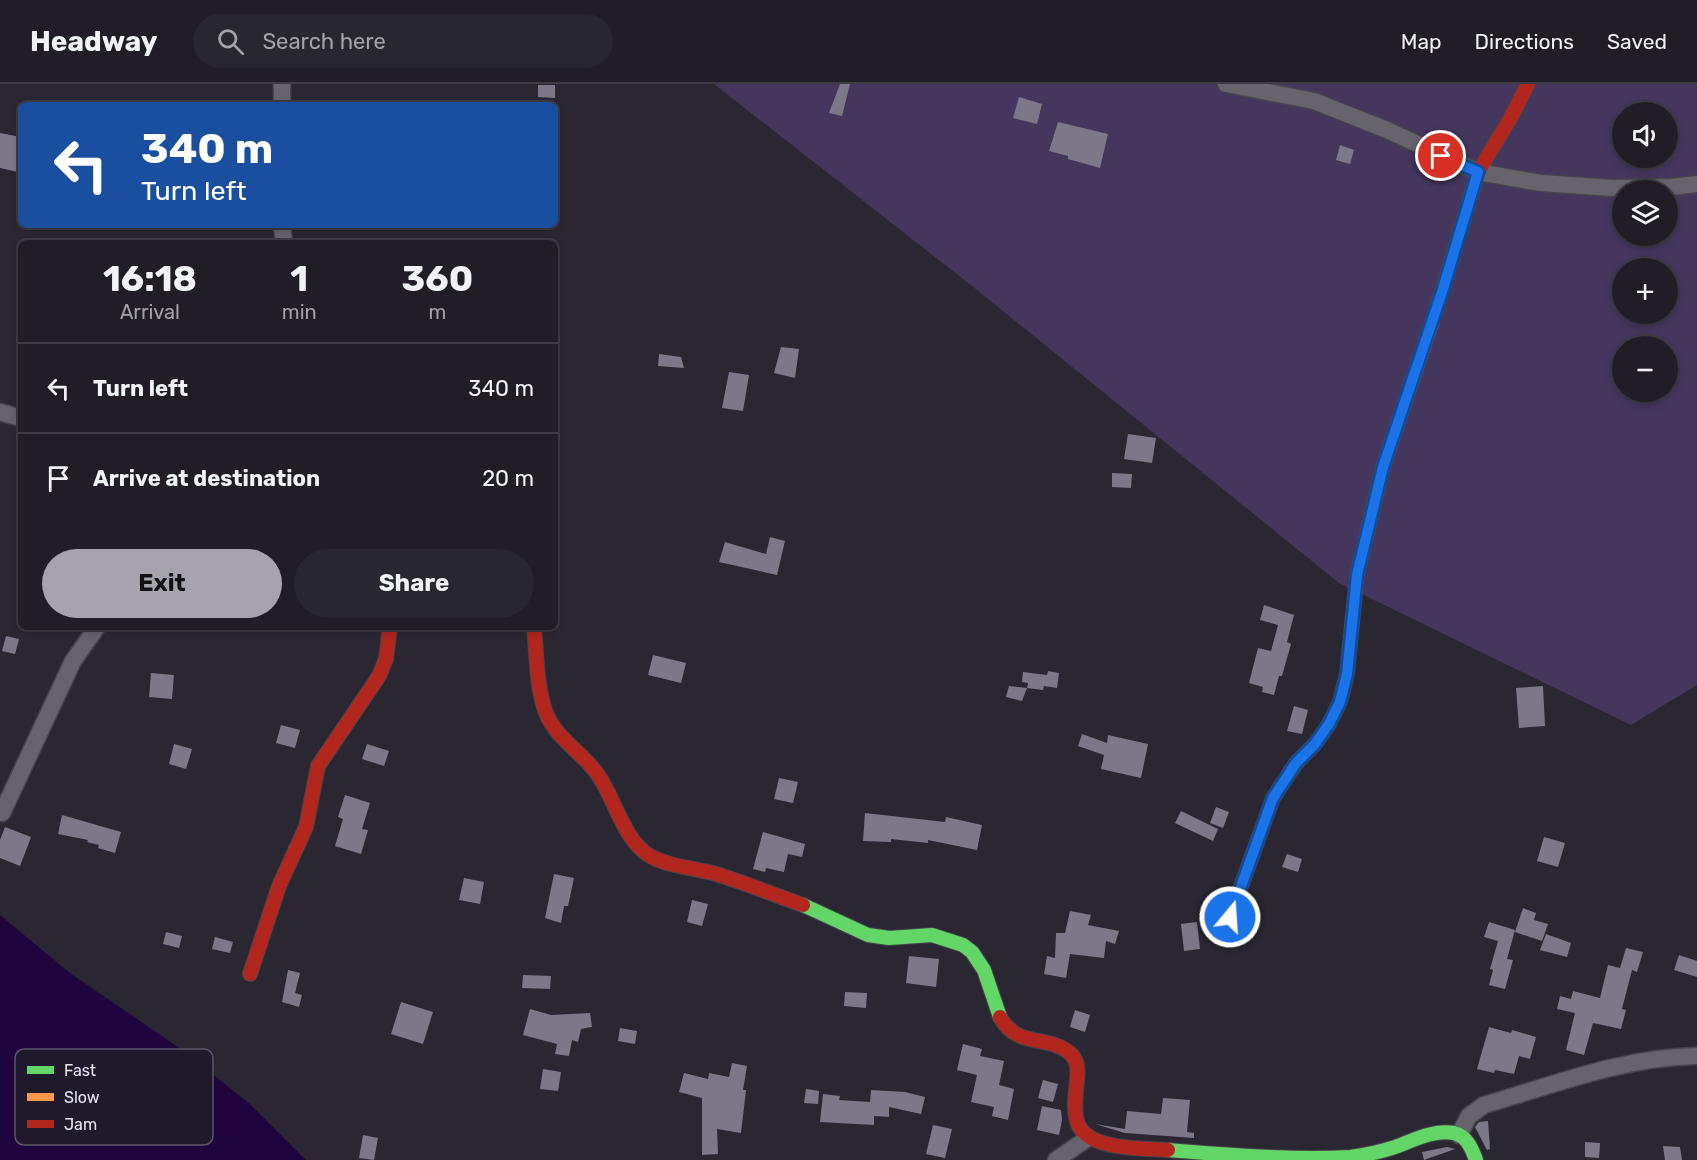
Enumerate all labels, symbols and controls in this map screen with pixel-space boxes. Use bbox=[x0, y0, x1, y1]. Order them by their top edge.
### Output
search box bbox=[193, 14, 613, 68]
text: Headway bbox=[30, 25, 157, 58]
icon: search bbox=[214, 25, 247, 58]
text: Search here bbox=[262, 28, 386, 55]
text: Map bbox=[1401, 29, 1442, 54]
text: Directions bbox=[1475, 29, 1574, 54]
text: Saved bbox=[1607, 29, 1667, 54]
map controls bbox=[1612, 102, 1678, 402]
button: sound bbox=[1612, 102, 1678, 168]
text: 340 m bbox=[141, 124, 273, 174]
icon: left bbox=[42, 126, 120, 204]
pin bbox=[1415, 130, 1466, 181]
icon: arrive bbox=[1424, 139, 1457, 172]
text: Turn left bbox=[141, 175, 246, 207]
button: layers bbox=[1612, 180, 1678, 246]
text: 16:18 bbox=[103, 257, 197, 300]
text: 1 bbox=[290, 257, 308, 300]
text: 360 bbox=[401, 257, 473, 300]
button: + bbox=[1612, 258, 1678, 324]
text: Arrival bbox=[120, 300, 180, 324]
text: min bbox=[282, 300, 317, 324]
text: m bbox=[428, 300, 446, 324]
button: − bbox=[1612, 336, 1678, 402]
icon: left bbox=[42, 372, 75, 405]
text: Turn left bbox=[93, 375, 188, 402]
text: 340 m bbox=[468, 375, 534, 402]
icon: arrive bbox=[42, 462, 75, 495]
text: Arrive at destination bbox=[93, 465, 320, 492]
text: 20 m bbox=[482, 465, 534, 492]
button: Exit bbox=[42, 549, 282, 618]
button: Share bbox=[294, 549, 534, 618]
position arrow bbox=[1198, 885, 1262, 949]
legend bbox=[15, 1049, 213, 1145]
text: Fast bbox=[64, 1061, 96, 1080]
text: Slow bbox=[64, 1088, 100, 1107]
text: Jam bbox=[64, 1115, 97, 1134]

